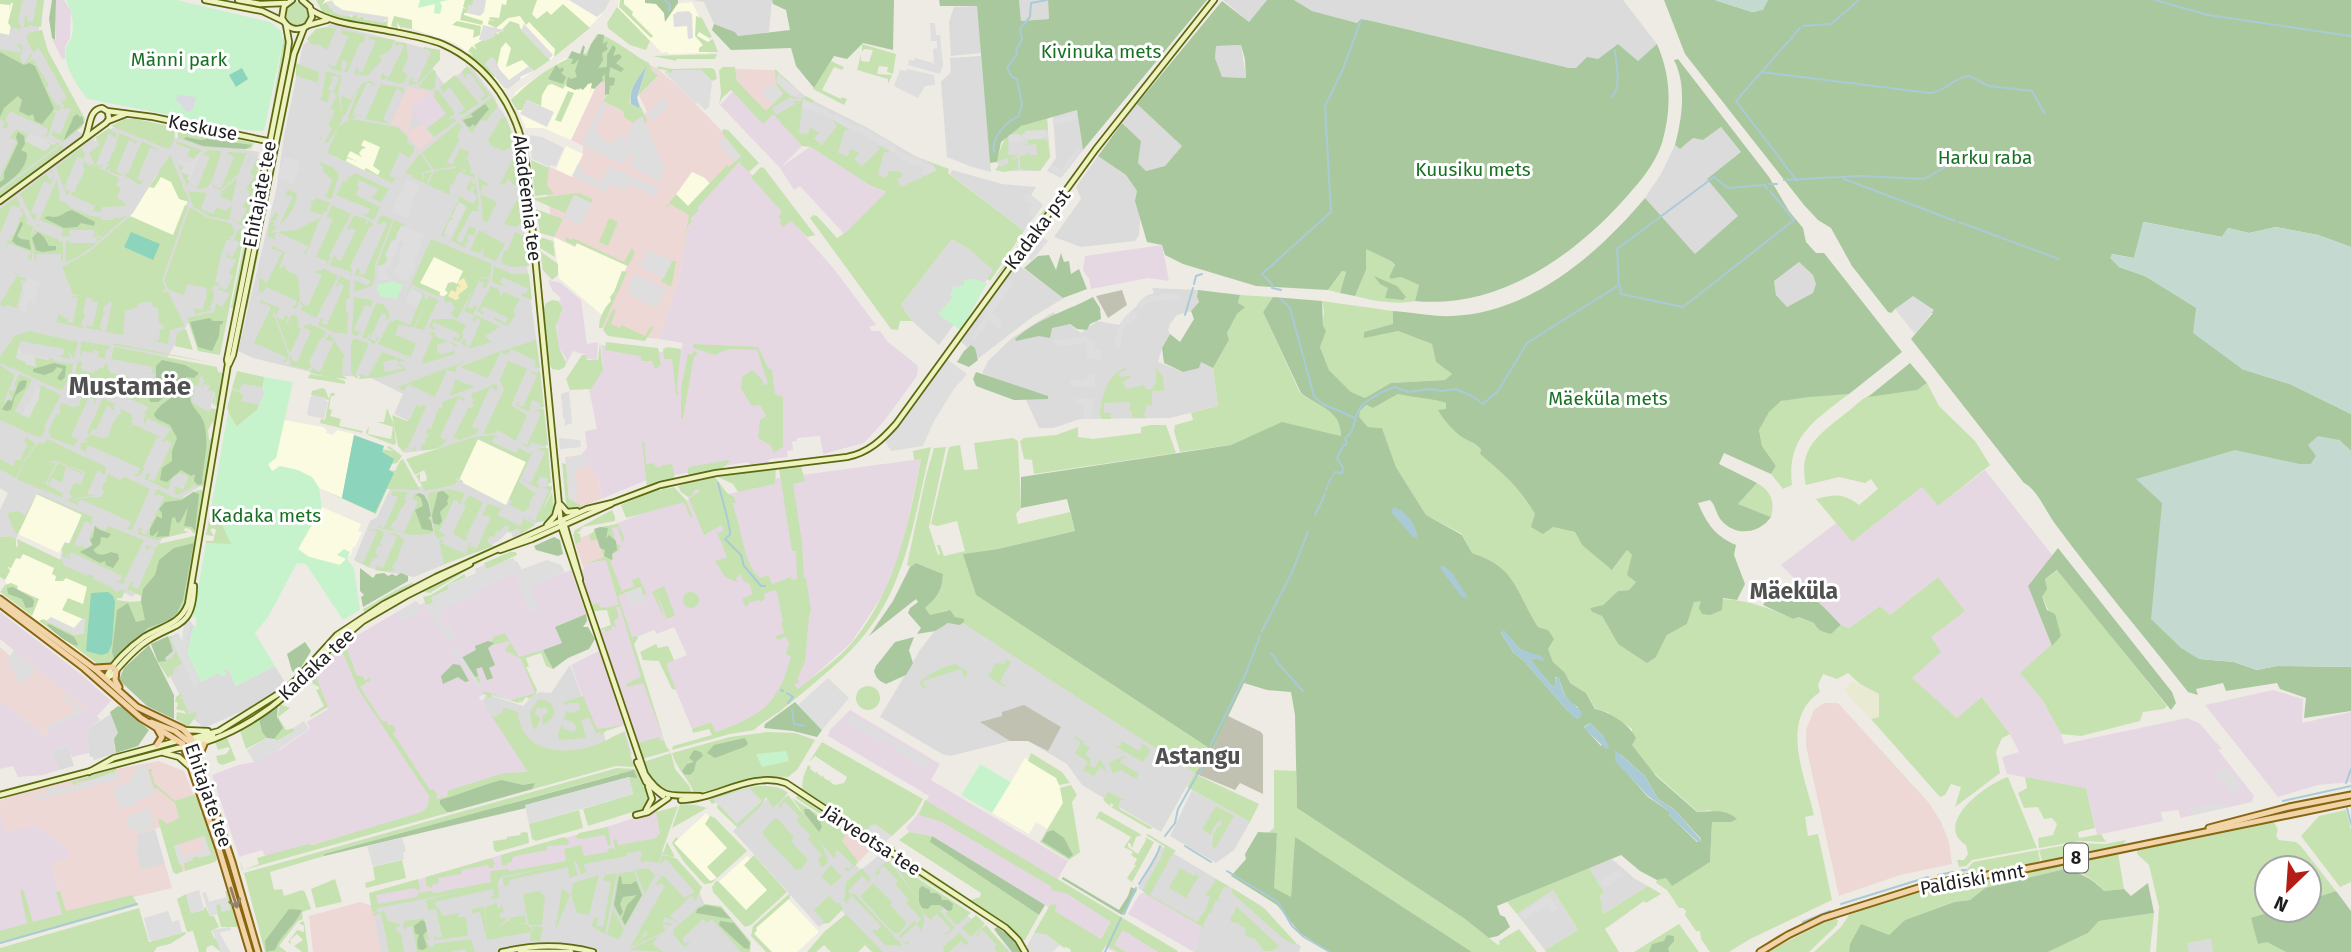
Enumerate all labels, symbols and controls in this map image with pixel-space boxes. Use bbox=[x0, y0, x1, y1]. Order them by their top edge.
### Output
park label: Kivinuka mets bbox=[1041, 40, 1161, 63]
park label: Männi park bbox=[131, 48, 227, 71]
street label: Keskuse bbox=[166, 110, 239, 145]
street label: Akadeemia tee bbox=[508, 134, 547, 263]
street label: Ehitajate tee bbox=[238, 139, 281, 250]
park label: Harku raba bbox=[1938, 146, 2032, 169]
park label: Kuusiku mets bbox=[1415, 158, 1531, 181]
street label: Kadaka pst bbox=[1000, 184, 1075, 274]
district label: Mustamäe bbox=[69, 371, 191, 402]
park label: Mäeküla mets bbox=[1548, 387, 1668, 410]
park label: Kadaka mets bbox=[211, 504, 321, 527]
district label: Mäeküla bbox=[1750, 577, 1838, 605]
street label: Kadaka tee bbox=[274, 623, 359, 705]
street label: Ehitajate tee bbox=[180, 740, 237, 850]
district label: Astangu bbox=[1155, 742, 1240, 770]
street label: Järveotsa tee bbox=[818, 800, 925, 881]
road number: 8 bbox=[2064, 844, 2088, 872]
north arrow bbox=[2253, 854, 2323, 924]
street label: Paldiski mnt bbox=[1918, 859, 2026, 900]
one-way arrow bbox=[229, 886, 242, 908]
text: N bbox=[2270, 891, 2292, 917]

